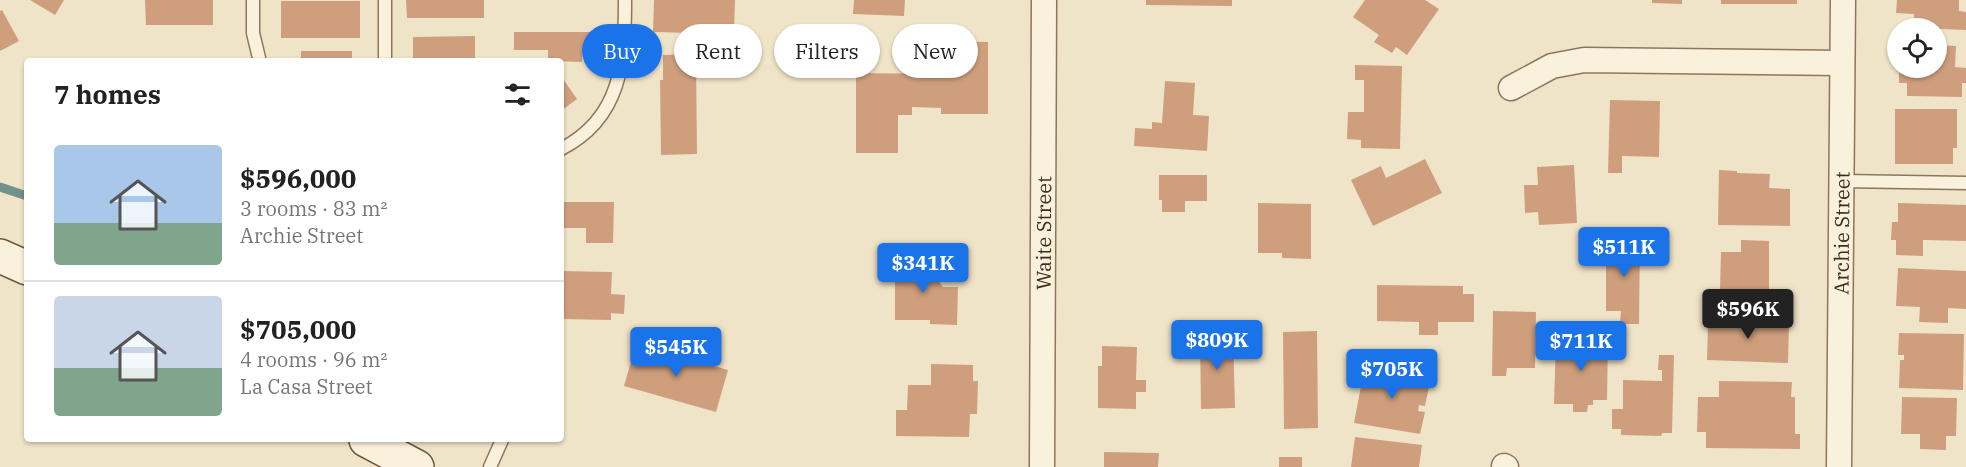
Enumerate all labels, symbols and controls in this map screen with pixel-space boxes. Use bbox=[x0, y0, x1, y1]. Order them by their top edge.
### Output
map controls bbox=[1887, 18, 1947, 78]
button: locate bbox=[1887, 18, 1947, 78]
chip: Buy bbox=[582, 24, 662, 78]
chip: Rent bbox=[674, 24, 762, 78]
chip: Filters bbox=[774, 24, 880, 78]
chip: New bbox=[892, 24, 978, 78]
text: 7 homes bbox=[54, 77, 161, 111]
icon: filters bbox=[501, 78, 534, 111]
text: $596,000 bbox=[240, 161, 356, 195]
icon: home bbox=[102, 169, 174, 241]
street label: Archie Street bbox=[1827, 171, 1855, 295]
street label: Waite Street bbox=[1029, 176, 1057, 290]
text: 3 rooms · 83 m² bbox=[240, 195, 387, 222]
text: Archie Street bbox=[240, 222, 363, 249]
pin: $511K bbox=[1582, 227, 1666, 278]
text: $511K bbox=[1592, 233, 1656, 260]
pin: $341K bbox=[881, 243, 965, 294]
text: $341K bbox=[891, 249, 955, 276]
pin: $596K bbox=[1706, 289, 1790, 340]
text: $596K bbox=[1716, 295, 1780, 322]
text: $705,000 bbox=[240, 312, 356, 346]
icon: home bbox=[102, 320, 174, 392]
pin: $809K bbox=[1175, 320, 1259, 371]
pin: $711K bbox=[1539, 321, 1623, 372]
text: $809K bbox=[1185, 326, 1249, 353]
pin: $545K bbox=[634, 327, 718, 378]
text: $711K bbox=[1549, 327, 1613, 354]
text: $545K bbox=[644, 333, 708, 360]
text: 4 rooms · 96 m² bbox=[240, 346, 387, 373]
pin: $705K bbox=[1350, 349, 1434, 400]
text: $705K bbox=[1360, 355, 1424, 382]
text: La Casa Street bbox=[240, 373, 373, 400]

